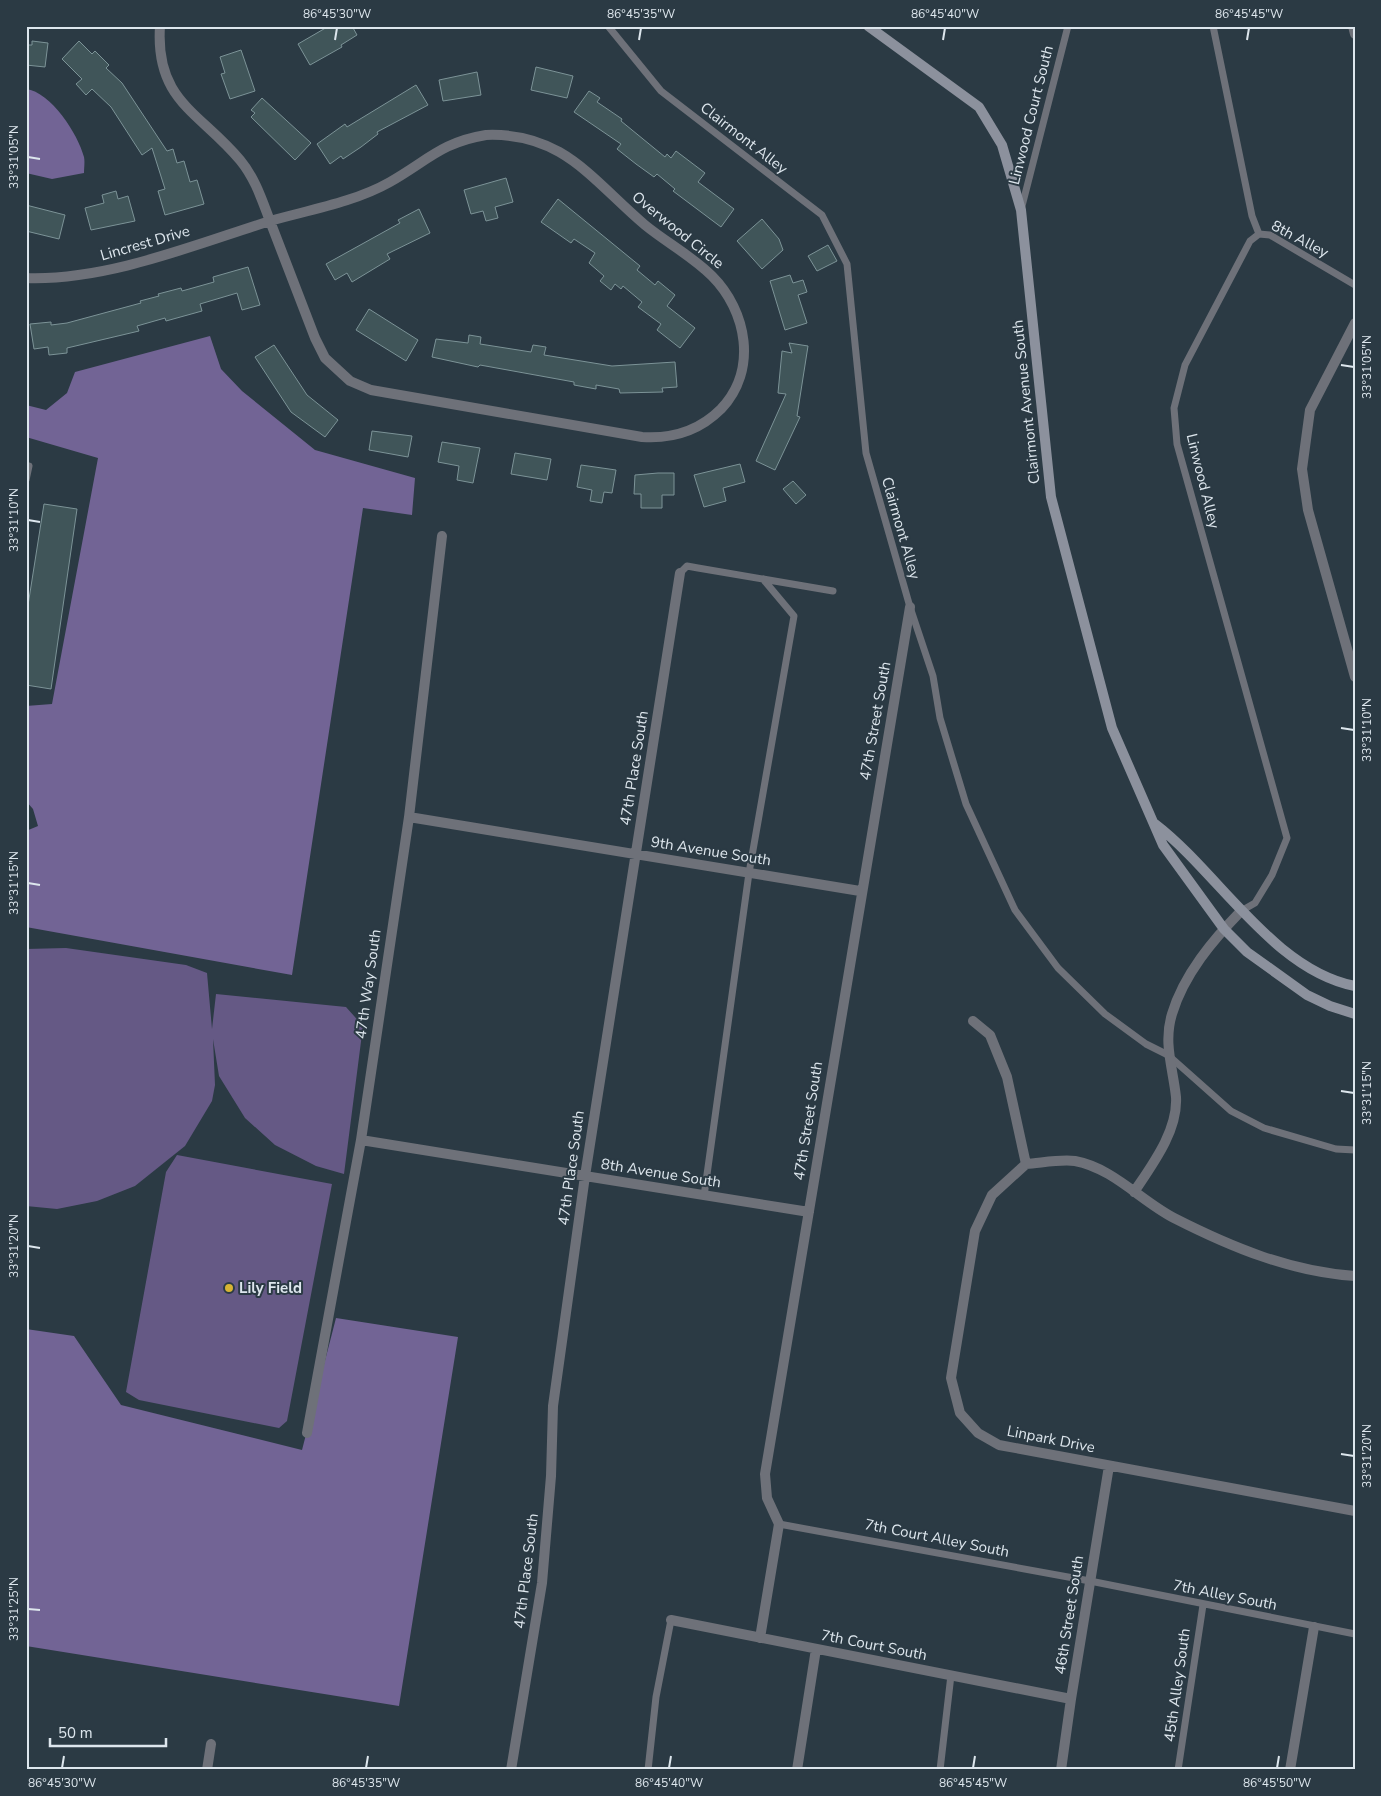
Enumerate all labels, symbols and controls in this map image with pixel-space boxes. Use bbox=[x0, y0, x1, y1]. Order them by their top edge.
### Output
text: 86°45'30"W bbox=[303, 6, 371, 22]
text: 86°45'35"W bbox=[607, 6, 675, 22]
text: 86°45'40"W bbox=[911, 6, 979, 22]
text: 86°45'45"W bbox=[1215, 6, 1283, 22]
street label: Linwood Court South bbox=[1004, 43, 1058, 187]
street label: Clairmont Alley bbox=[696, 98, 792, 179]
text: 33°31'05"N bbox=[6, 125, 22, 189]
street label: Overwood Circle bbox=[628, 187, 728, 273]
street label: 8th Alley bbox=[1268, 216, 1332, 263]
street label: Lincrest Drive bbox=[98, 221, 192, 265]
street label: Clairmont Avenue South bbox=[1007, 319, 1045, 485]
text: 33°31'05"N bbox=[1359, 335, 1375, 399]
street label: Linwood Alley bbox=[1182, 431, 1225, 531]
street label: Clairmont Alley bbox=[877, 475, 925, 582]
text: 33°31'10"N bbox=[6, 488, 22, 552]
street label: 47th Street South bbox=[855, 660, 895, 782]
text: 33°31'10"N bbox=[1359, 698, 1375, 762]
street label: 47th Place South bbox=[615, 709, 653, 827]
street label: 9th Avenue South bbox=[650, 832, 772, 870]
text: 33°31'15"N bbox=[6, 851, 22, 915]
street label: 47th Way South bbox=[350, 928, 386, 1040]
street label: 47th Street South bbox=[789, 1060, 827, 1182]
text: 33°31'15"N bbox=[1359, 1061, 1375, 1125]
street label: 47th Place South bbox=[553, 1109, 589, 1227]
street label: 8th Avenue South bbox=[600, 1154, 722, 1192]
text: 33°31'20"N bbox=[6, 1214, 22, 1278]
place label: Lily Field bbox=[239, 1278, 302, 1298]
marker: Lily Field bbox=[223, 1282, 235, 1294]
street label: Linpark Drive bbox=[1005, 1421, 1097, 1457]
text: 33°31'20"N bbox=[1359, 1424, 1375, 1488]
street label: 47th Place South bbox=[509, 1512, 543, 1630]
street label: 7th Court Alley South bbox=[863, 1514, 1011, 1562]
street label: 46th Street South bbox=[1050, 1554, 1088, 1676]
street label: 7th Alley South bbox=[1171, 1575, 1279, 1615]
text: 33°31'25"N bbox=[6, 1577, 22, 1641]
street label: 7th Court South bbox=[819, 1625, 929, 1665]
street label: 45th Alley South bbox=[1159, 1627, 1195, 1743]
scale bar bbox=[50, 1716, 166, 1748]
text: 50 m bbox=[58, 1723, 93, 1743]
text: 86°45'30"W bbox=[28, 1775, 96, 1791]
text: 86°45'35"W bbox=[332, 1775, 400, 1791]
text: 86°45'40"W bbox=[635, 1775, 703, 1791]
text: 86°45'45"W bbox=[939, 1775, 1007, 1791]
text: 86°45'50"W bbox=[1243, 1775, 1311, 1791]

